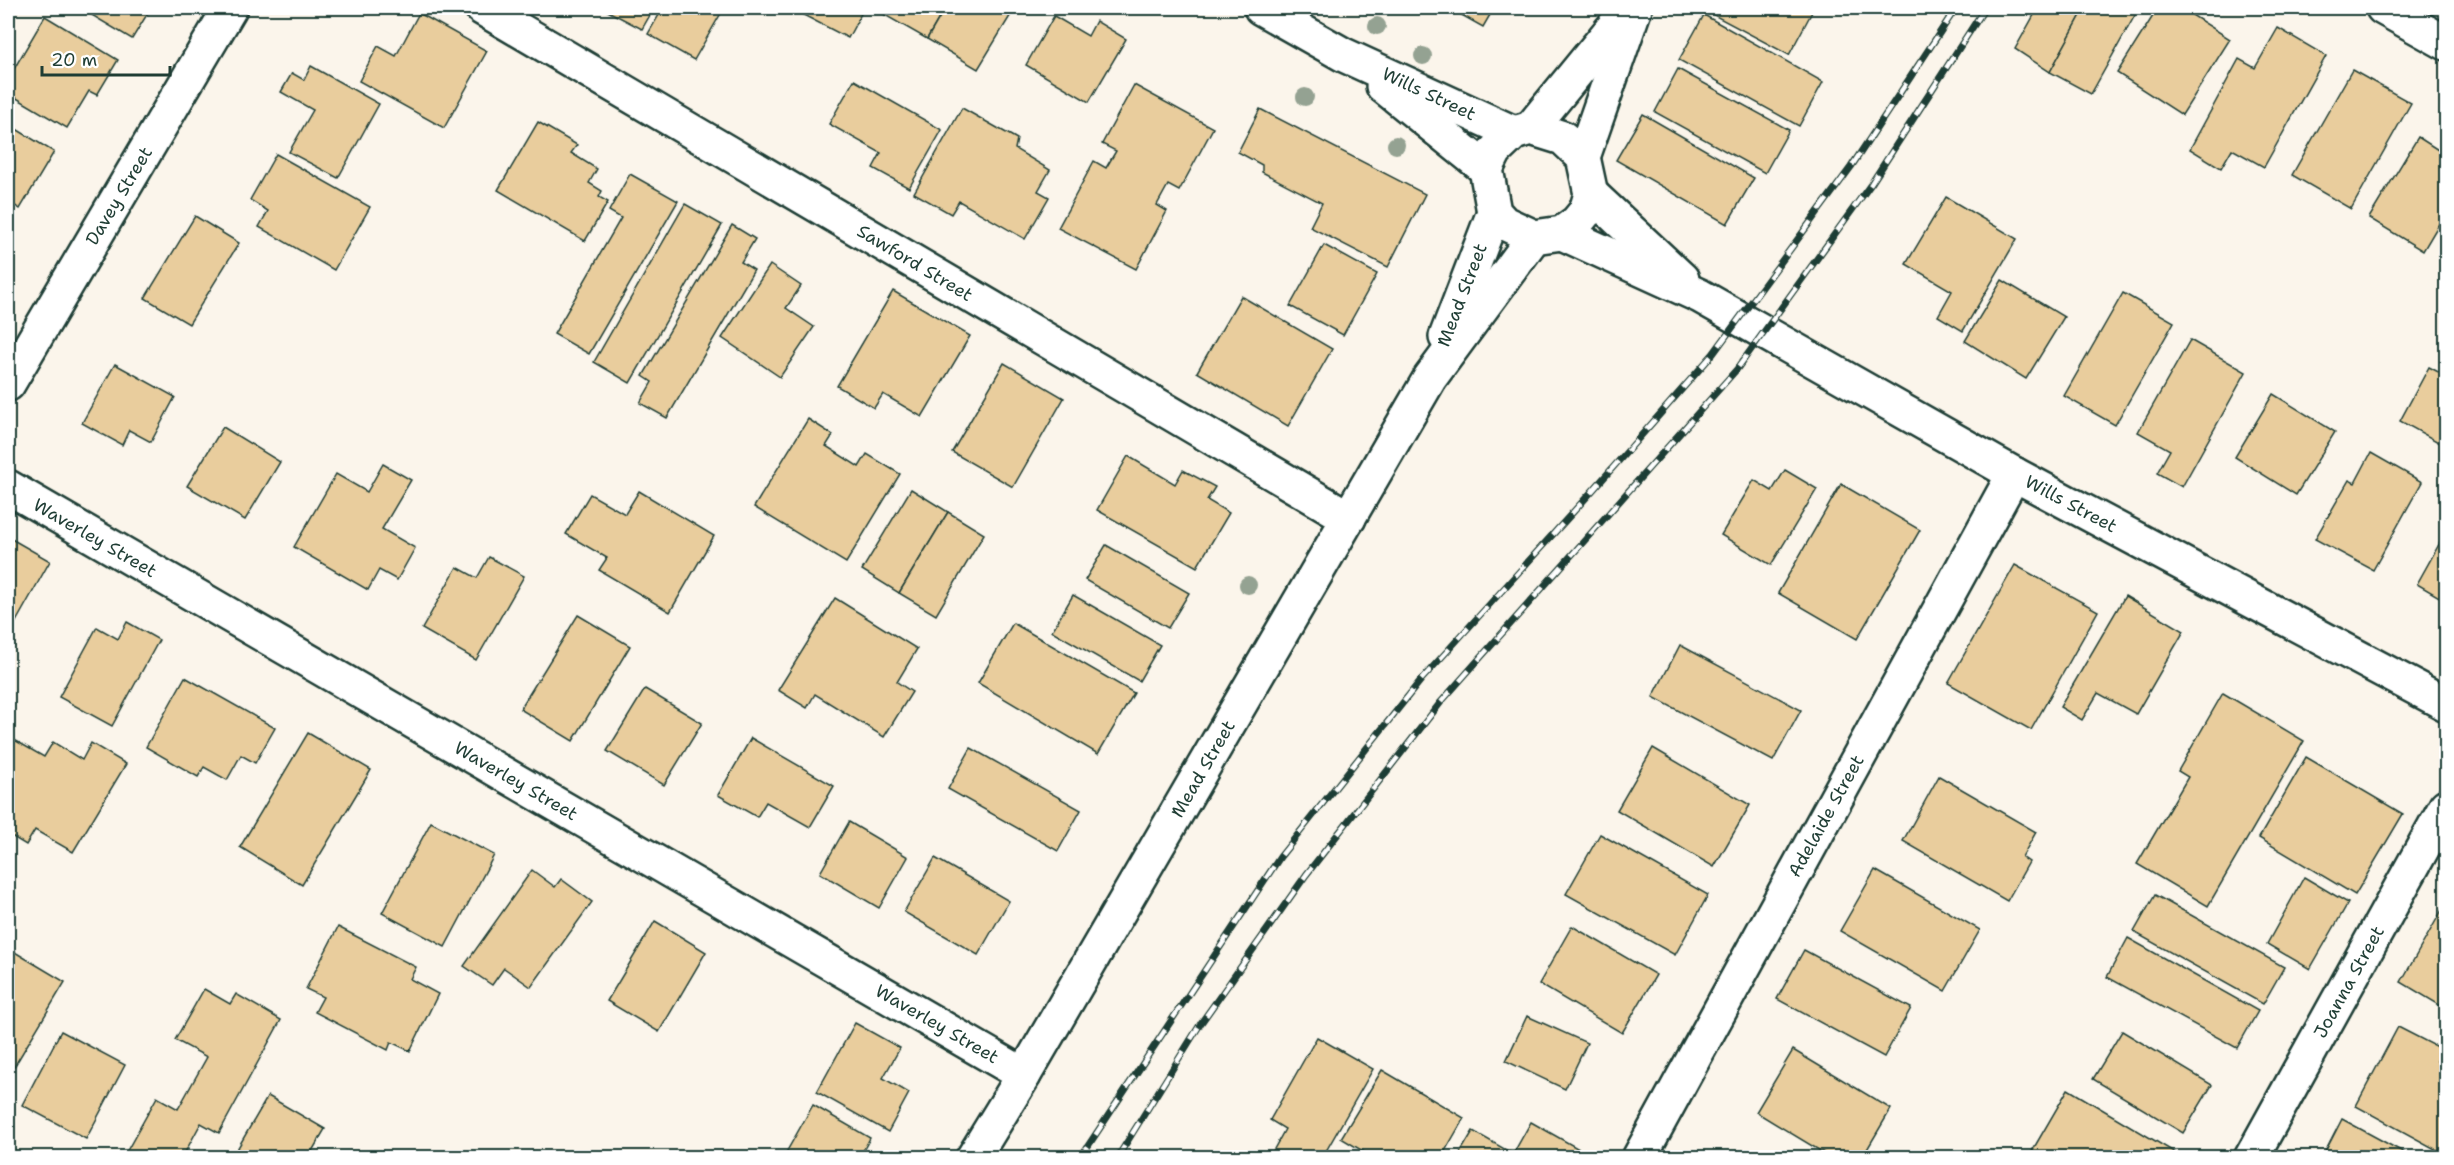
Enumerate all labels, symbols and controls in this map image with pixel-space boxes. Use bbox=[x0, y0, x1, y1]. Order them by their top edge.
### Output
scale bar bbox=[42, 39, 170, 77]
text: 20 m bbox=[51, 48, 97, 72]
street label: Wills Street bbox=[1378, 62, 1480, 126]
street label: Davey Street bbox=[80, 142, 158, 250]
street label: Sawford Street bbox=[853, 219, 977, 307]
street label: Mead Street bbox=[1431, 240, 1493, 350]
street label: Wills Street bbox=[2021, 470, 2121, 538]
street label: Waverley Street bbox=[29, 493, 161, 583]
street label: Mead Street bbox=[1165, 716, 1241, 822]
street label: Waverley Street bbox=[450, 736, 582, 826]
street label: Adelaide Street bbox=[1782, 750, 1870, 881]
street label: Joanna Street bbox=[2308, 921, 2390, 1042]
street label: Waverley Street bbox=[871, 979, 1003, 1069]

